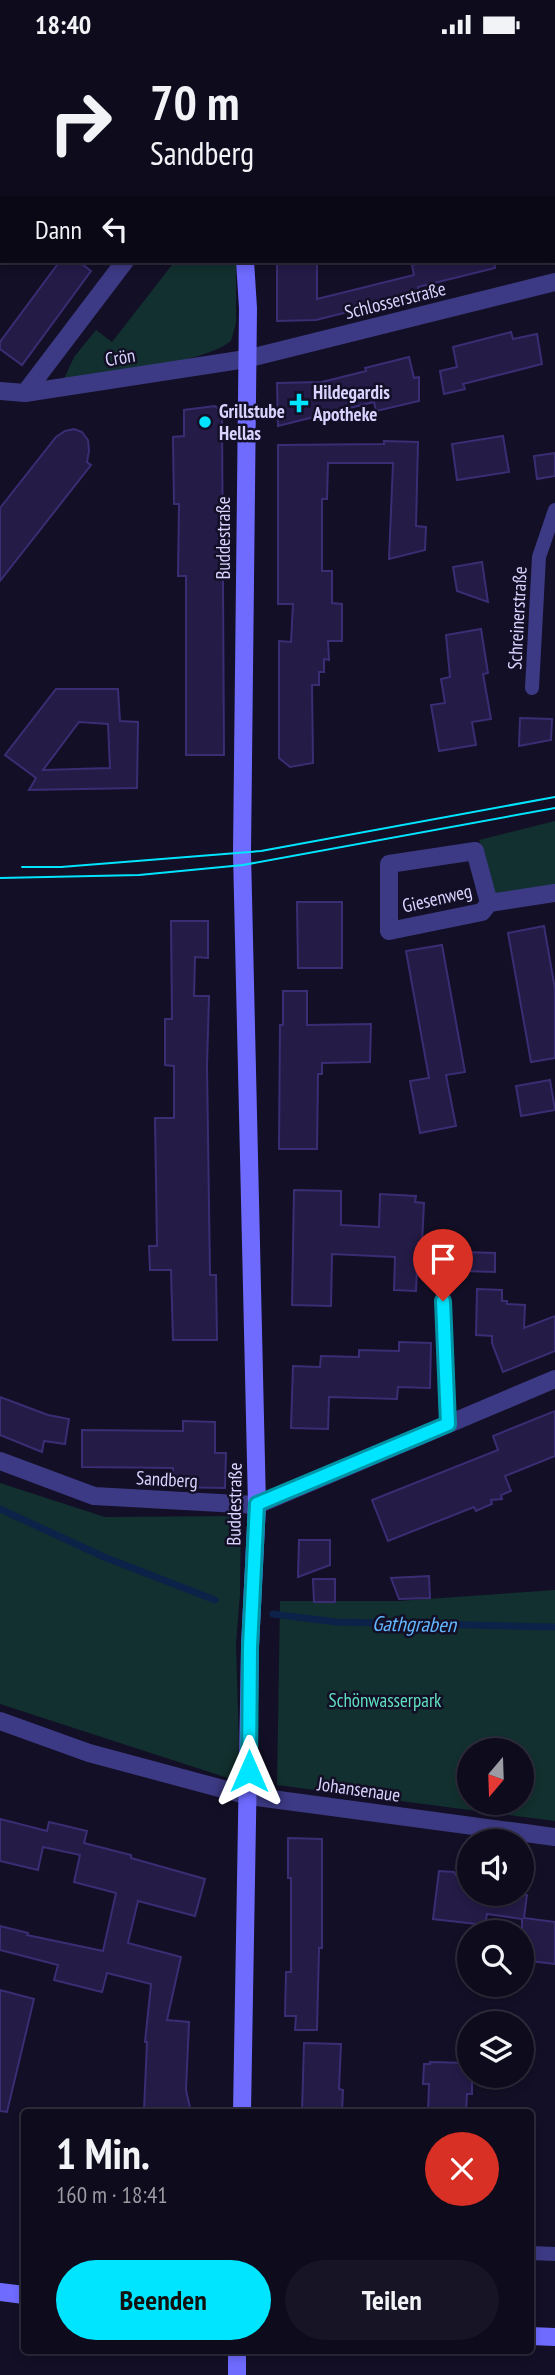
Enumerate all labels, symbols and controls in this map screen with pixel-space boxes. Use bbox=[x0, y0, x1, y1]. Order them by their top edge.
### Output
text: 18:40 bbox=[35, 8, 91, 41]
text: 70 m bbox=[150, 70, 239, 134]
icon: right bbox=[35, 77, 126, 168]
text: Sandberg bbox=[150, 132, 254, 174]
icon: left bbox=[96, 210, 134, 248]
text: Dann bbox=[35, 213, 82, 246]
street label: Schlosserstraße bbox=[342, 276, 448, 324]
street label: Crön bbox=[103, 343, 137, 371]
place label: Hildegardis Apotheke bbox=[312, 380, 390, 426]
marker: Hildegardis Apotheke bbox=[291, 395, 307, 411]
place label: Grillstube Hellas bbox=[219, 399, 285, 445]
marker: Grillstube Hellas bbox=[197, 414, 213, 430]
street label: Buddestraße bbox=[211, 496, 235, 580]
street label: Schreinerstraße bbox=[502, 566, 532, 670]
street label: Giesenweg bbox=[400, 878, 474, 918]
pin bbox=[413, 1229, 473, 1301]
icon: arrive bbox=[424, 1240, 462, 1278]
street label: Buddestraße bbox=[221, 1462, 247, 1546]
street label: Sandberg bbox=[136, 1465, 198, 1493]
water label: Gathgraben bbox=[372, 1610, 458, 1638]
park label: Schönwasserpark bbox=[329, 1688, 442, 1712]
position arrow bbox=[212, 1734, 286, 1808]
north arrow bbox=[457, 1738, 534, 1815]
map controls bbox=[457, 1738, 534, 2088]
street label: Johansenaue bbox=[315, 1771, 402, 1807]
button: sound bbox=[457, 1829, 534, 1906]
button: search bbox=[457, 1920, 534, 1997]
button: layers bbox=[457, 2011, 534, 2088]
text: 1 Min. bbox=[56, 2126, 150, 2181]
button: close bbox=[425, 2132, 499, 2206]
text: 160 m · 18:41 bbox=[56, 2180, 168, 2209]
button: Beenden bbox=[56, 2260, 271, 2340]
button: Teilen bbox=[285, 2260, 499, 2340]

